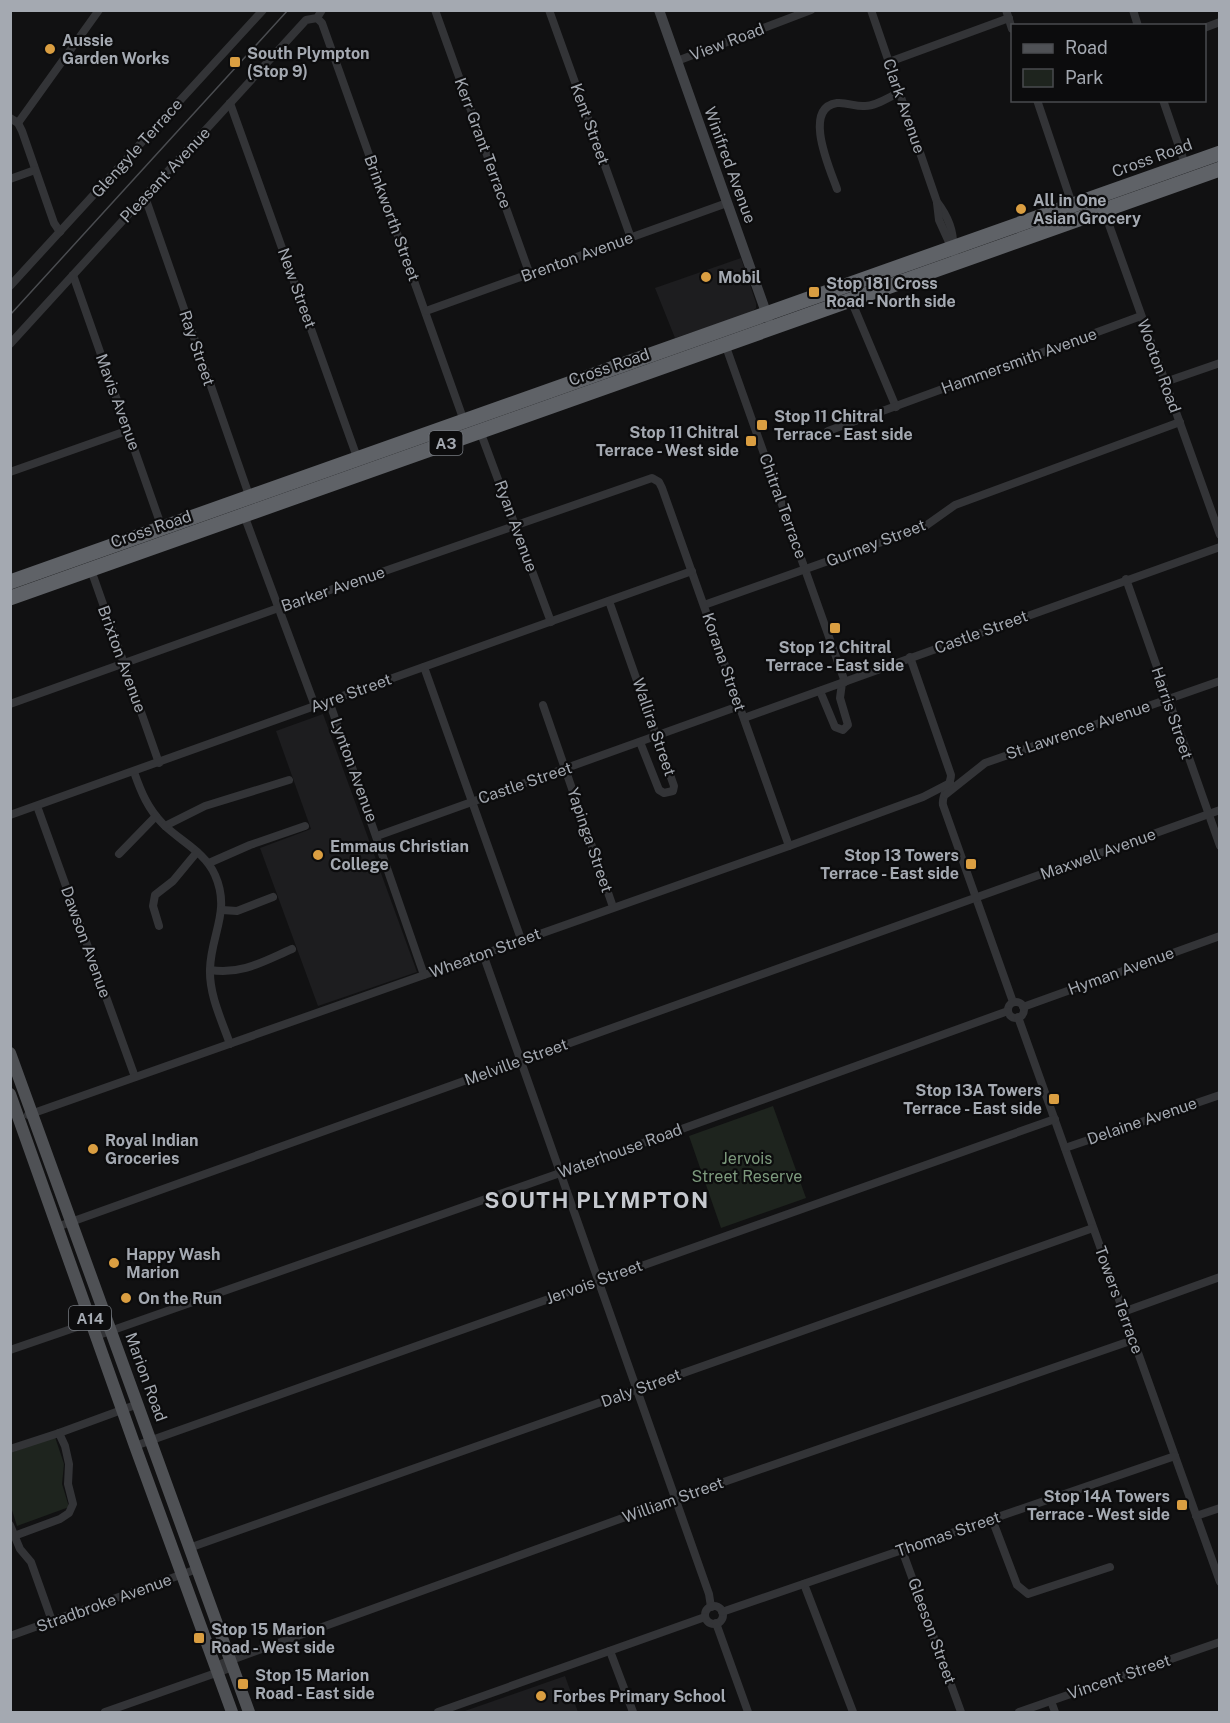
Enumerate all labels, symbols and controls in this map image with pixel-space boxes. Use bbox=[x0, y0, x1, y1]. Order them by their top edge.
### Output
street label: View Road bbox=[687, 19, 767, 65]
legend bbox=[1011, 24, 1206, 102]
place label: Aussie Garden Works bbox=[62, 31, 169, 68]
text: Road bbox=[1065, 37, 1108, 58]
marker: Aussie Garden Works bbox=[43, 42, 57, 56]
place label: South Plympton (Stop 9) bbox=[247, 44, 370, 81]
marker: South Plympton (Stop 9) bbox=[228, 55, 242, 69]
street label: Clark Avenue bbox=[879, 56, 929, 156]
text: Park bbox=[1065, 67, 1103, 88]
street label: Kerr Grant Terrace bbox=[451, 75, 515, 211]
street label: Kent Street bbox=[566, 81, 614, 167]
street label: Glengyle Terrace bbox=[88, 95, 186, 201]
street label: Winifred Avenue bbox=[700, 104, 760, 226]
street label: Pleasant Avenue bbox=[116, 123, 214, 227]
street label: Cross Road bbox=[1109, 135, 1195, 181]
street label: Brinkworth Street bbox=[360, 152, 424, 284]
place label: All in One Asian Grocery bbox=[1033, 191, 1141, 228]
marker: All in One Asian Grocery bbox=[1014, 202, 1028, 216]
street label: Brenton Avenue bbox=[518, 228, 636, 286]
street label: New Street bbox=[274, 245, 320, 331]
place label: Mobil bbox=[718, 268, 761, 287]
marker: Mobil bbox=[699, 270, 713, 284]
place label: Stop 181 Cross Road - North side bbox=[826, 274, 956, 311]
marker: Stop 181 Cross Road - North side bbox=[807, 285, 821, 299]
street label: Ray Street bbox=[175, 308, 219, 388]
street label: Wooton Road bbox=[1133, 317, 1185, 415]
street label: Hammersmith Avenue bbox=[939, 324, 1099, 398]
street label: Cross Road bbox=[566, 344, 652, 390]
street label: Mavis Avenue bbox=[92, 351, 144, 453]
place label: Stop 11 Chitral Terrace - East side bbox=[774, 407, 913, 444]
marker: Stop 11 Chitral Terrace - East side bbox=[755, 418, 769, 432]
place label: Stop 11 Chitral Terrace - West side bbox=[596, 423, 739, 460]
road number: A3 bbox=[430, 431, 462, 455]
marker: Stop 11 Chitral Terrace - West side bbox=[744, 434, 758, 448]
street label: Chitral Terrace bbox=[755, 451, 811, 561]
street label: Ryan Avenue bbox=[491, 478, 541, 574]
street label: Cross Road bbox=[108, 506, 194, 552]
street label: Gurney Street bbox=[824, 515, 928, 571]
street label: Barker Avenue bbox=[279, 562, 387, 616]
street label: Brixton Avenue bbox=[94, 603, 150, 715]
street label: Castle Street bbox=[932, 606, 1030, 658]
street label: Korana Street bbox=[698, 610, 750, 714]
marker: Stop 12 Chitral Terrace - East side bbox=[828, 621, 842, 635]
place label: Stop 12 Chitral Terrace - East side bbox=[766, 638, 904, 675]
street label: Harris Street bbox=[1147, 664, 1197, 762]
street label: Ayre Street bbox=[308, 670, 394, 716]
street label: Wallira Street bbox=[628, 676, 680, 778]
street label: St Lawrence Avenue bbox=[1003, 696, 1153, 764]
street label: Lynton Avenue bbox=[326, 715, 382, 825]
street label: Castle Street bbox=[476, 758, 574, 808]
street label: Yapinga Street bbox=[563, 785, 617, 895]
street label: Maxwell Avenue bbox=[1038, 824, 1158, 884]
place label: Emmaus Christian College bbox=[330, 837, 469, 874]
place label: Stop 13 Towers Terrace - East side bbox=[820, 846, 959, 883]
marker: Emmaus Christian College bbox=[311, 848, 325, 862]
marker: Stop 13 Towers Terrace - East side bbox=[964, 857, 978, 871]
street label: Dawson Avenue bbox=[57, 884, 115, 1000]
street label: Wheaton Street bbox=[427, 924, 543, 982]
street label: Hyman Avenue bbox=[1065, 943, 1177, 999]
street label: Melville Street bbox=[462, 1035, 570, 1089]
place label: Stop 13A Towers Terrace - East side bbox=[903, 1081, 1042, 1118]
marker: Stop 13A Towers Terrace - East side bbox=[1047, 1092, 1061, 1106]
street label: Delaine Avenue bbox=[1085, 1093, 1199, 1149]
street label: Waterhouse Road bbox=[555, 1120, 685, 1182]
place label: Royal Indian Groceries bbox=[105, 1131, 199, 1168]
marker: Royal Indian Groceries bbox=[86, 1142, 100, 1156]
park label: Jervois Street Reserve bbox=[692, 1149, 802, 1186]
district label: SOUTH PLYMPTON bbox=[484, 1187, 710, 1213]
street label: Towers Terrace bbox=[1091, 1244, 1147, 1356]
place label: Happy Wash Marion bbox=[126, 1245, 220, 1282]
marker: Happy Wash Marion bbox=[107, 1256, 121, 1270]
street label: Jervois Street bbox=[543, 1256, 645, 1308]
place label: On the Run bbox=[138, 1289, 222, 1308]
marker: On the Run bbox=[119, 1291, 133, 1305]
road number: A14 bbox=[69, 1306, 111, 1330]
street label: Marion Road bbox=[121, 1330, 171, 1424]
street label: Daly Street bbox=[598, 1365, 684, 1411]
street label: William Street bbox=[620, 1473, 726, 1527]
place label: Stop 14A Towers Terrace - West side bbox=[1027, 1487, 1170, 1524]
marker: Stop 14A Towers Terrace - West side bbox=[1175, 1498, 1189, 1512]
street label: Thomas Street bbox=[893, 1507, 1003, 1561]
street label: Stradbroke Avenue bbox=[34, 1570, 174, 1636]
street label: Gleeson Street bbox=[904, 1575, 960, 1687]
place label: Stop 15 Marion Road - West side bbox=[211, 1620, 335, 1657]
marker: Stop 15 Marion Road - West side bbox=[192, 1631, 206, 1645]
street label: Vincent Street bbox=[1065, 1651, 1173, 1703]
place label: Stop 15 Marion Road - East side bbox=[255, 1666, 375, 1703]
marker: Stop 15 Marion Road - East side bbox=[236, 1677, 250, 1691]
place label: Forbes Primary School bbox=[553, 1687, 726, 1706]
marker: Forbes Primary School bbox=[534, 1689, 548, 1703]

